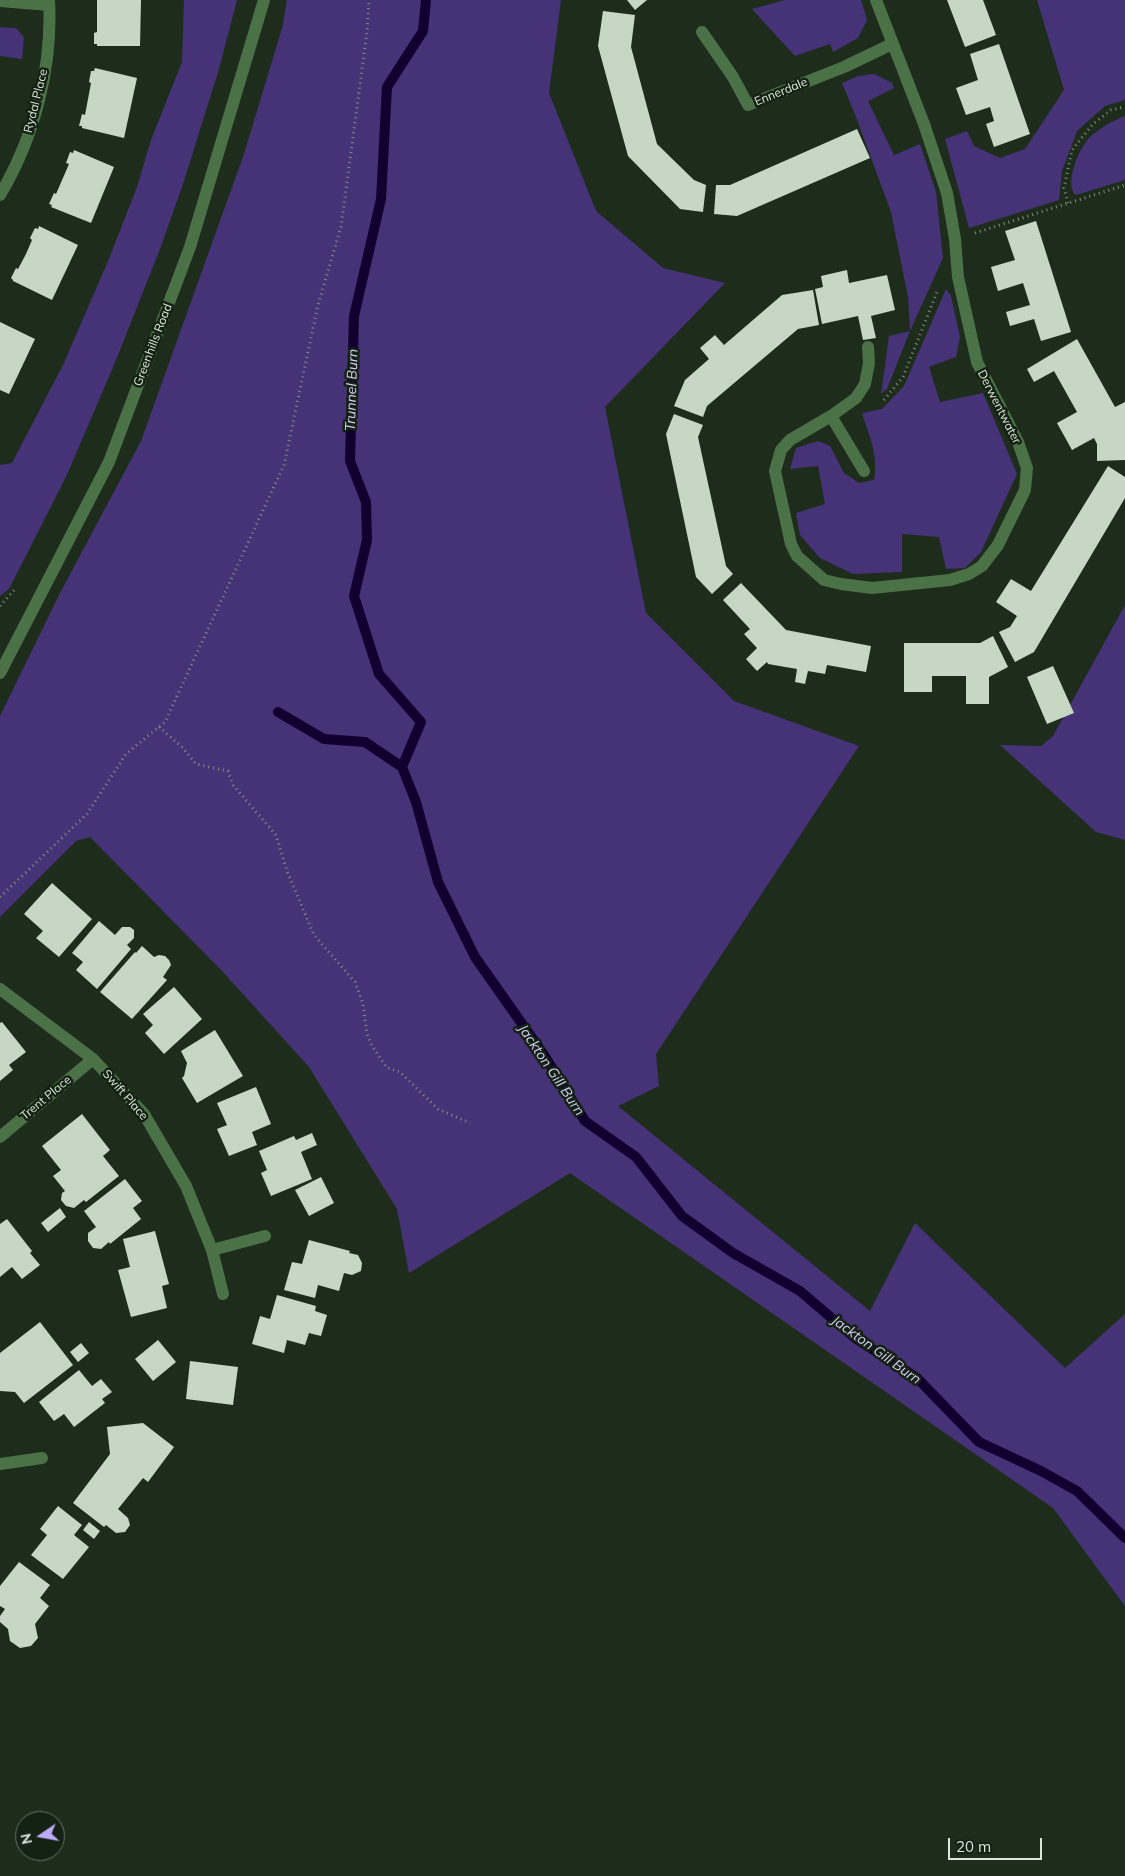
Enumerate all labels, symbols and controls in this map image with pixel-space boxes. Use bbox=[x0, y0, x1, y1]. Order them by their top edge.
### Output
street label: Rydal Place bbox=[21, 68, 51, 134]
street label: Ennerdale bbox=[752, 75, 810, 109]
street label: Greenhills Road bbox=[131, 302, 175, 388]
water label: Trunnel Burn bbox=[342, 349, 362, 431]
street label: Derwentwater bbox=[974, 368, 1024, 446]
water label: Jackton Gill Burn bbox=[514, 1021, 588, 1119]
street label: Swift Place bbox=[99, 1067, 151, 1123]
street label: Trent Place bbox=[18, 1073, 74, 1123]
water label: Jackton Gill Burn bbox=[828, 1312, 924, 1388]
north arrow bbox=[15, 1811, 65, 1861]
scale bar bbox=[950, 1828, 1044, 1860]
text: N bbox=[16, 1832, 36, 1846]
text: 20 m bbox=[956, 1837, 991, 1856]

